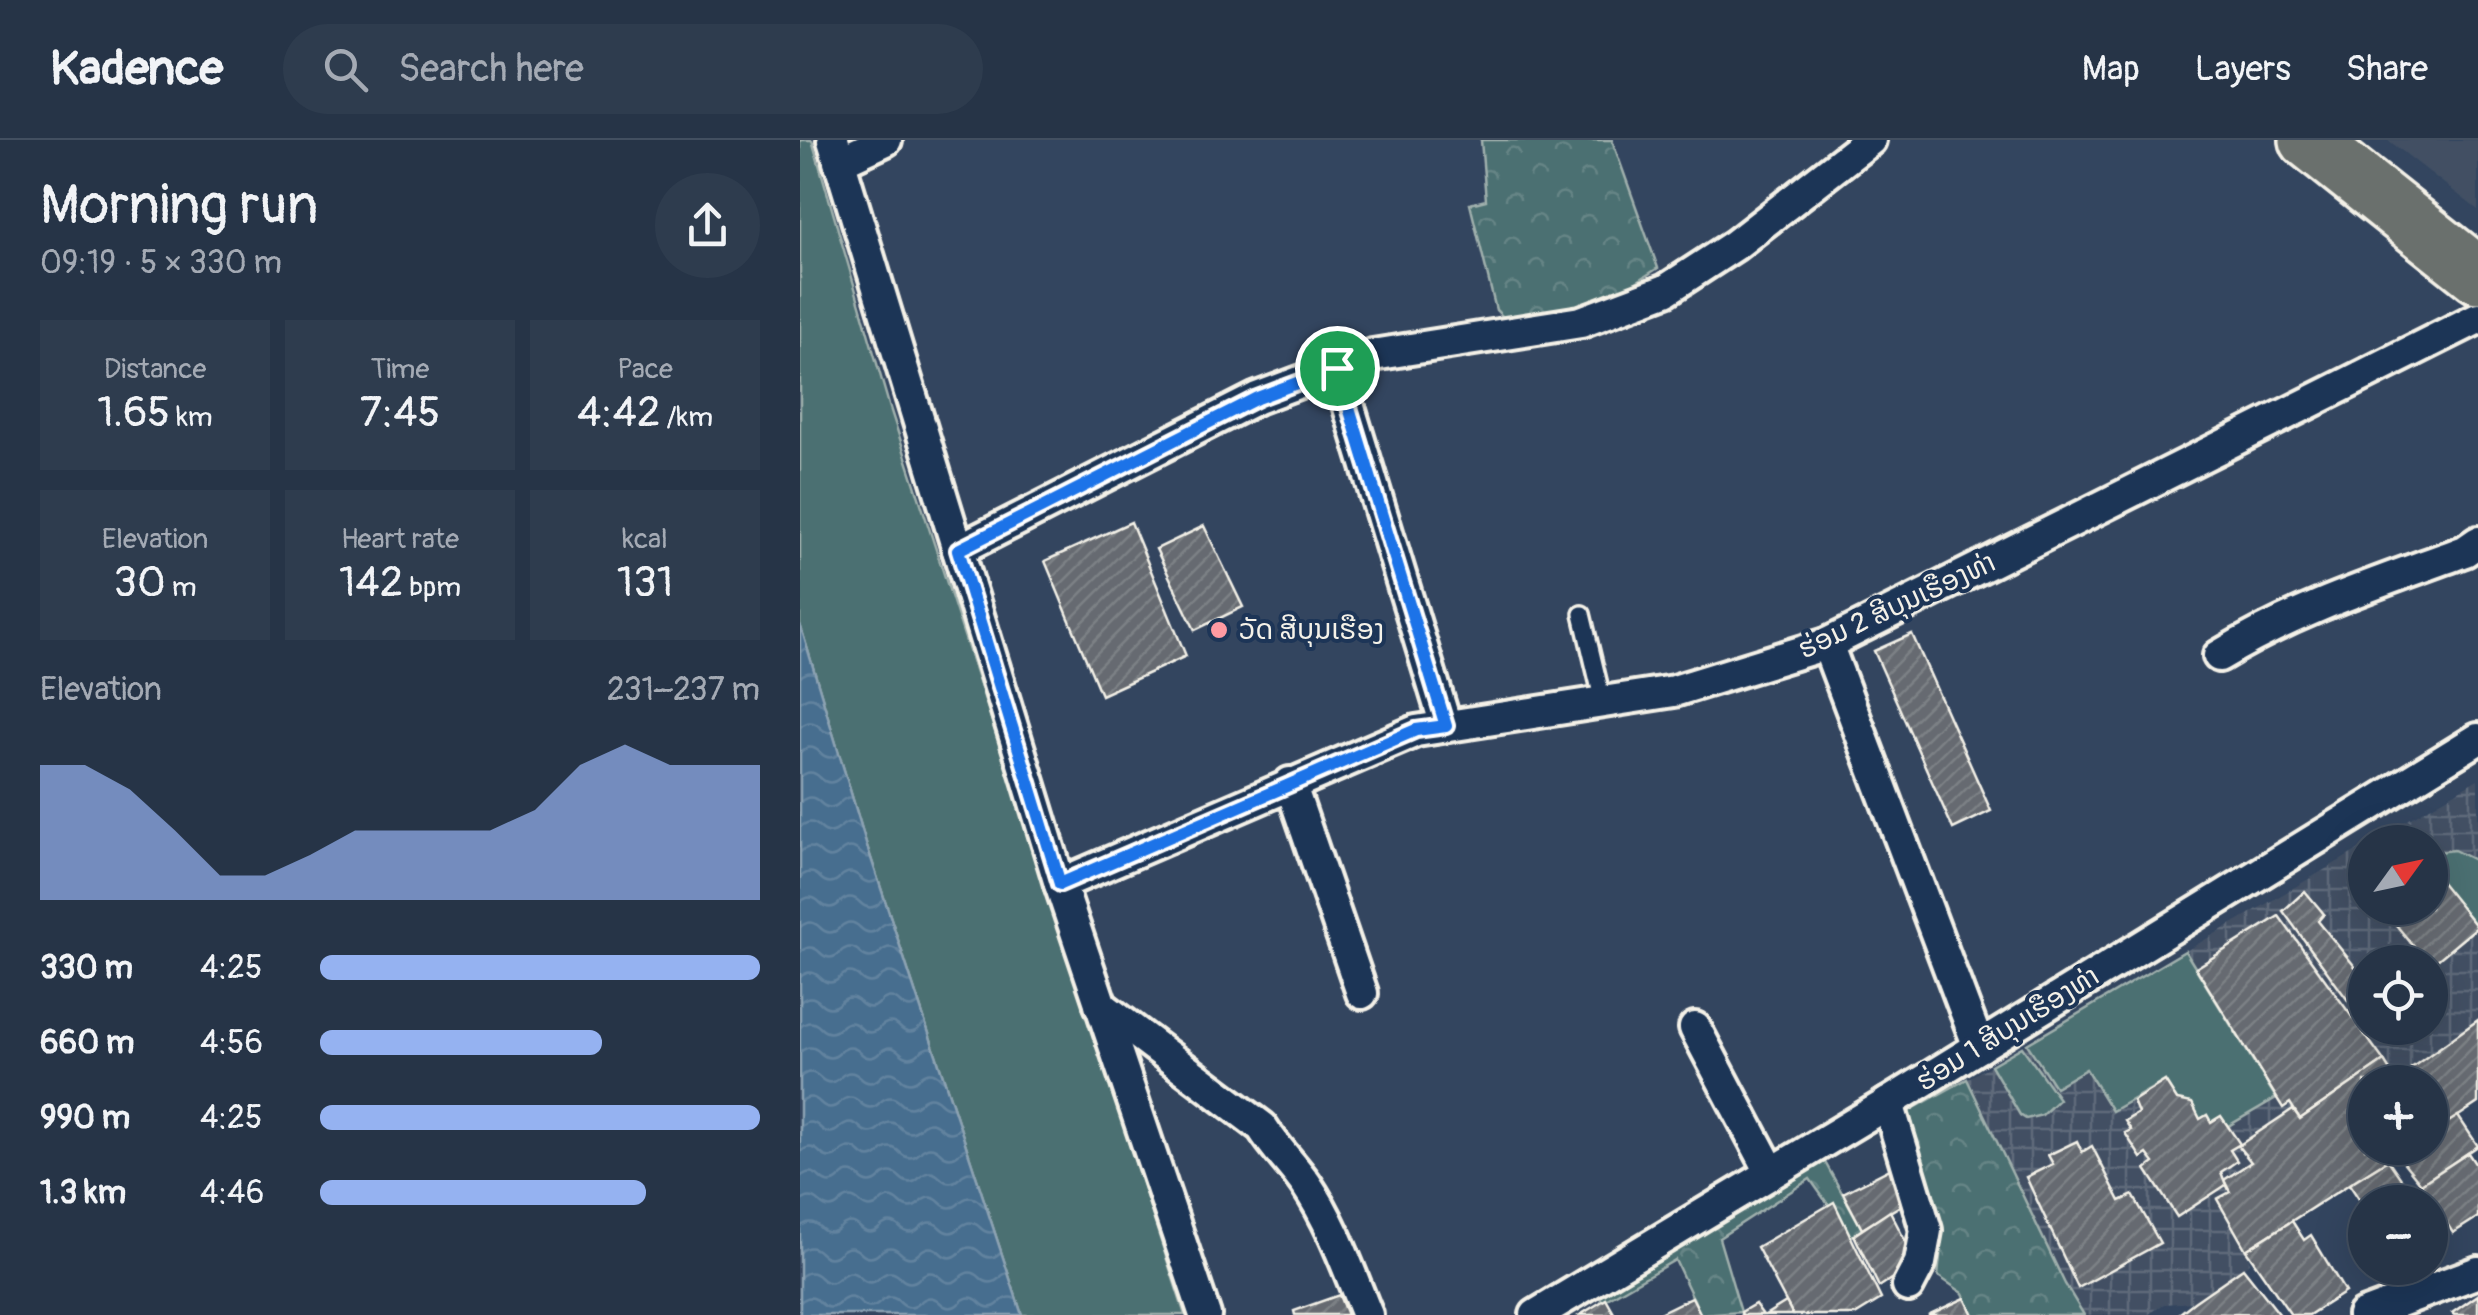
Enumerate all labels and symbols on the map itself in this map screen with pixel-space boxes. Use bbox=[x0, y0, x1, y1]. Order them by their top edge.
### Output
pin bbox=[1295, 326, 1380, 411]
street label: ຮ່ອມ 2 ສີບຸນເຮືອງທ່າ bbox=[1793, 545, 2001, 667]
place label: ວັດ ສີບຸນເຮືອງ bbox=[1239, 613, 1384, 648]
marker: ວັດ ສີບຸນເຮືອງ bbox=[1208, 619, 1230, 641]
north arrow bbox=[2348, 825, 2448, 925]
street label: ຮ່ອມ 1 ສີບຸນເຮືອງທ່າ bbox=[1910, 959, 2106, 1099]

